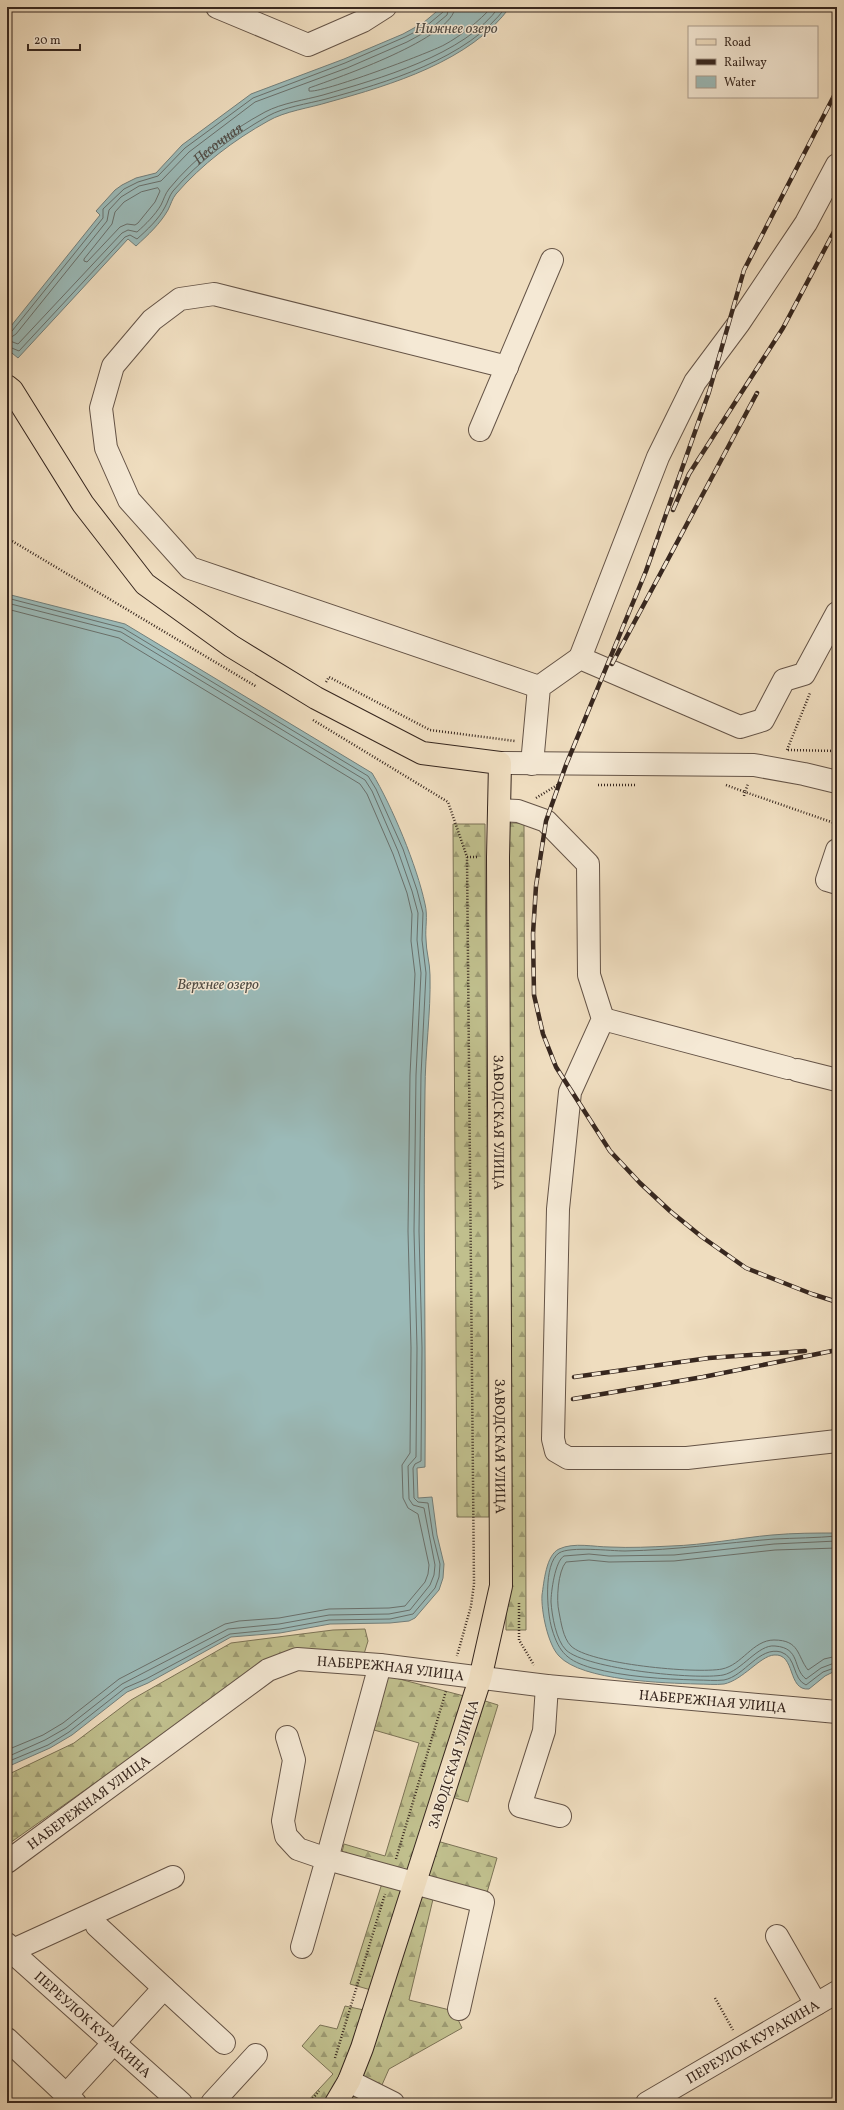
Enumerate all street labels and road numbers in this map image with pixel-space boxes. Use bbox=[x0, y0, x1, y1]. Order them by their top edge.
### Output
street label: ЗАВОДСКАЯ УЛИЦА bbox=[488, 1055, 507, 1190]
street label: ЗАВОДСКАЯ УЛИЦА bbox=[489, 1379, 509, 1514]
street label: НАБЕРЕЖНАЯ УЛИЦА bbox=[316, 1652, 465, 1687]
street label: НАБЕРЕЖНАЯ УЛИЦА bbox=[638, 1686, 787, 1718]
street label: ЗАВОДСКАЯ УЛИЦА bbox=[425, 1697, 484, 1832]
street label: НАБЕРЕЖНАЯ УЛИЦА bbox=[24, 1752, 155, 1855]
street label: ПЕРЕУЛОК КУРАКИНА bbox=[29, 1968, 155, 2083]
street label: ПЕРЕУЛОК КУРАКИНА bbox=[683, 1996, 823, 2089]

